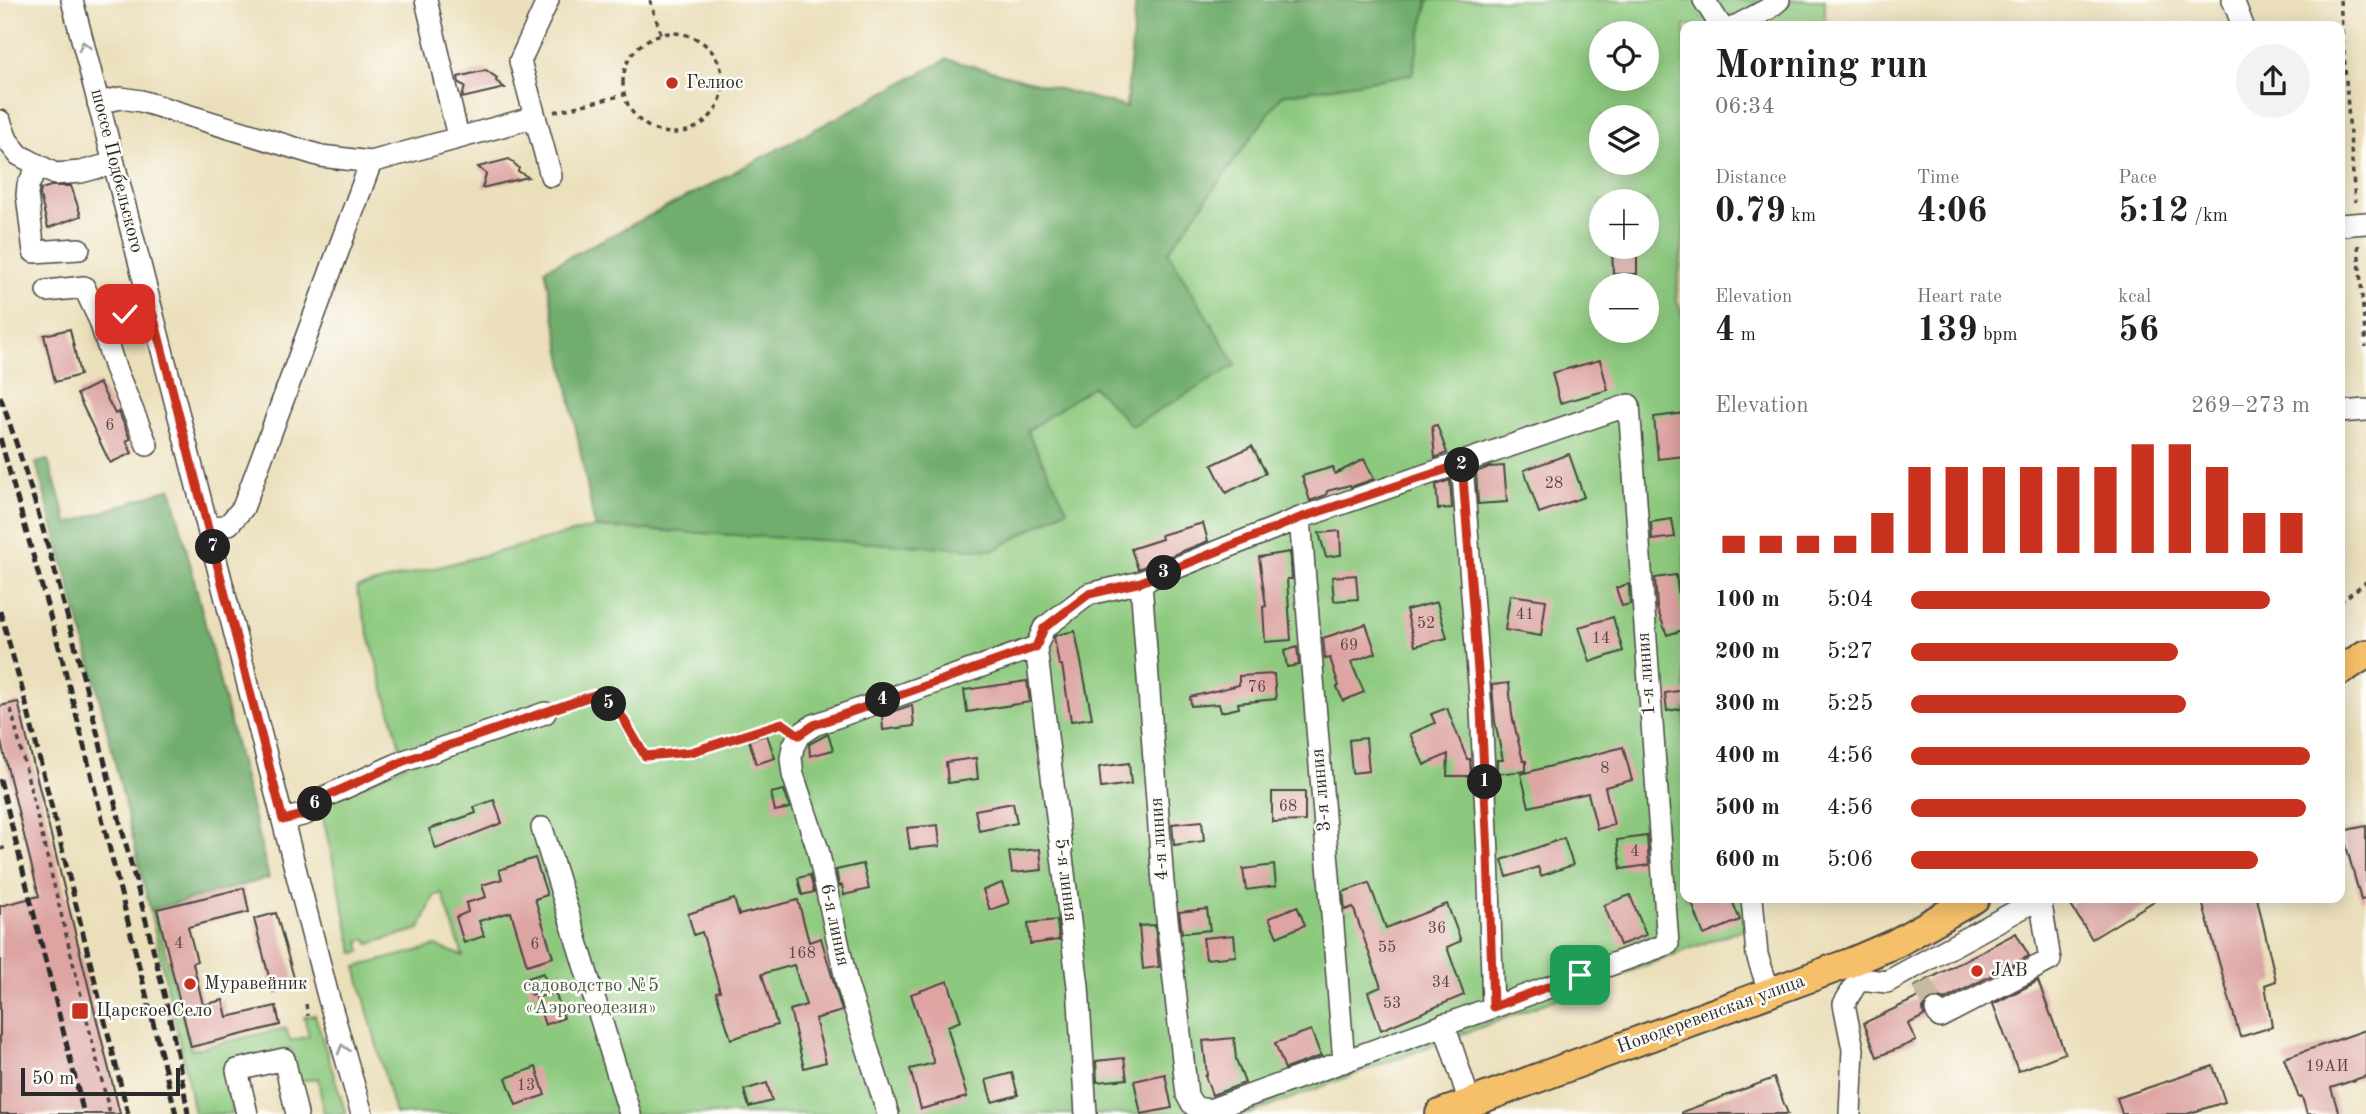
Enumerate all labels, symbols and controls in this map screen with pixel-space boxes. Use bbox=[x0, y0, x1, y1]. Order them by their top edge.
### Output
map controls bbox=[1589, 21, 1659, 343]
button: locate bbox=[1589, 21, 1659, 91]
one-way arrow bbox=[78, 40, 92, 52]
button: share bbox=[2236, 44, 2310, 118]
text: Morning run bbox=[1715, 48, 1928, 86]
place label: Гелиос bbox=[686, 74, 743, 93]
marker: Гелиос bbox=[664, 75, 680, 91]
street label: шоссе Подбельского bbox=[86, 87, 146, 255]
text: 06:34 bbox=[1715, 95, 1775, 118]
button: layers bbox=[1589, 105, 1659, 175]
text: Distance bbox=[1715, 169, 1787, 188]
text: Time bbox=[1917, 169, 1959, 188]
text: Pace bbox=[2118, 169, 2157, 188]
button: + bbox=[1589, 189, 1659, 259]
text: 0.79 bbox=[1715, 194, 1786, 229]
text: 4:06 bbox=[1917, 194, 1987, 229]
text: 5:12 bbox=[2118, 194, 2189, 229]
text: km bbox=[1786, 207, 1816, 226]
text: /km bbox=[2189, 207, 2228, 226]
button: − bbox=[1589, 273, 1659, 343]
pin bbox=[95, 284, 155, 344]
text: Elevation bbox=[1715, 288, 1792, 307]
text: Heart rate bbox=[1917, 288, 2002, 307]
text: kcal bbox=[2118, 288, 2151, 307]
icon: check bbox=[106, 295, 144, 333]
text: 4 bbox=[1715, 313, 1735, 348]
text: 139 bbox=[1917, 313, 1978, 348]
text: 56 bbox=[2118, 313, 2159, 348]
text: m bbox=[1735, 326, 1756, 345]
text: bpm bbox=[1978, 326, 2018, 345]
text: Elevation bbox=[1715, 394, 1809, 417]
text: 269–273 m bbox=[2191, 394, 2310, 417]
house number: 6 bbox=[105, 418, 115, 434]
pin: 2 bbox=[1444, 448, 1480, 482]
text: 2 bbox=[1456, 455, 1467, 474]
house number: 28 bbox=[1545, 476, 1563, 492]
pin: 7 bbox=[196, 530, 230, 564]
text: 7 bbox=[207, 537, 218, 556]
pin: 3 bbox=[1146, 556, 1182, 590]
text: 3 bbox=[1158, 563, 1169, 582]
text: 100 m bbox=[1715, 588, 1780, 611]
text: 5:04 bbox=[1827, 588, 1873, 611]
house number: 41 bbox=[1516, 607, 1534, 623]
house number: 52 bbox=[1417, 616, 1435, 632]
house number: 14 bbox=[1592, 631, 1610, 647]
street label: 1-я линия bbox=[1635, 632, 1659, 716]
house number: 69 bbox=[1340, 638, 1358, 654]
text: 200 m bbox=[1715, 640, 1780, 663]
text: 5:27 bbox=[1827, 640, 1873, 663]
house number: 76 bbox=[1248, 680, 1266, 696]
pin: 4 bbox=[866, 682, 900, 718]
pin: 5 bbox=[592, 686, 626, 722]
text: 4 bbox=[877, 690, 888, 709]
text: 300 m bbox=[1715, 692, 1780, 715]
text: 5:25 bbox=[1827, 692, 1873, 715]
text: 5 bbox=[603, 694, 614, 713]
text: 400 m bbox=[1715, 744, 1780, 767]
text: 4:56 bbox=[1827, 744, 1873, 767]
street label: 3-я линия bbox=[1309, 747, 1335, 832]
house number: 8 bbox=[1600, 761, 1610, 777]
pin: 1 bbox=[1468, 764, 1502, 800]
text: 1 bbox=[1479, 772, 1490, 791]
pin: 6 bbox=[298, 786, 332, 822]
text: 6 bbox=[309, 794, 320, 813]
text: 500 m bbox=[1715, 796, 1780, 819]
text: 4:56 bbox=[1827, 796, 1873, 819]
street label: 4-я линия bbox=[1148, 797, 1172, 881]
house number: 68 bbox=[1279, 799, 1297, 815]
street label: 5-я линия bbox=[1050, 837, 1080, 923]
house number: 4 bbox=[1630, 844, 1640, 860]
text: 600 m bbox=[1715, 848, 1780, 871]
text: 5:06 bbox=[1827, 848, 1873, 871]
street label: 6-я линия bbox=[816, 882, 852, 968]
house number: 36 bbox=[1428, 921, 1446, 937]
house number: 4 bbox=[174, 936, 184, 952]
house number: 6 bbox=[530, 937, 540, 953]
house number: 55 bbox=[1378, 940, 1396, 956]
pin bbox=[1550, 945, 1610, 1005]
house number: 168 bbox=[788, 946, 816, 962]
icon: arrive bbox=[1561, 956, 1599, 994]
place label: JAB bbox=[1991, 962, 2028, 981]
marker: JAB bbox=[1969, 963, 1985, 979]
street label: Новодеревенская улица bbox=[1615, 972, 1808, 1058]
place label: Муравейник bbox=[204, 975, 308, 994]
house number: 34 bbox=[1432, 975, 1450, 991]
marker: Муравейник bbox=[182, 976, 198, 992]
park label: садоводство №5 «Аэрогеодезия» bbox=[523, 977, 659, 1018]
house number: 53 bbox=[1383, 996, 1401, 1012]
marker: Царское Село bbox=[70, 1001, 90, 1021]
place label: Царское Село bbox=[96, 1002, 212, 1021]
one-way arrow bbox=[337, 1043, 351, 1055]
house number: 19АИ bbox=[2305, 1059, 2349, 1075]
scale bar bbox=[21, 1065, 180, 1097]
text: 50 m bbox=[32, 1070, 74, 1089]
house number: 13 bbox=[517, 1078, 535, 1094]

